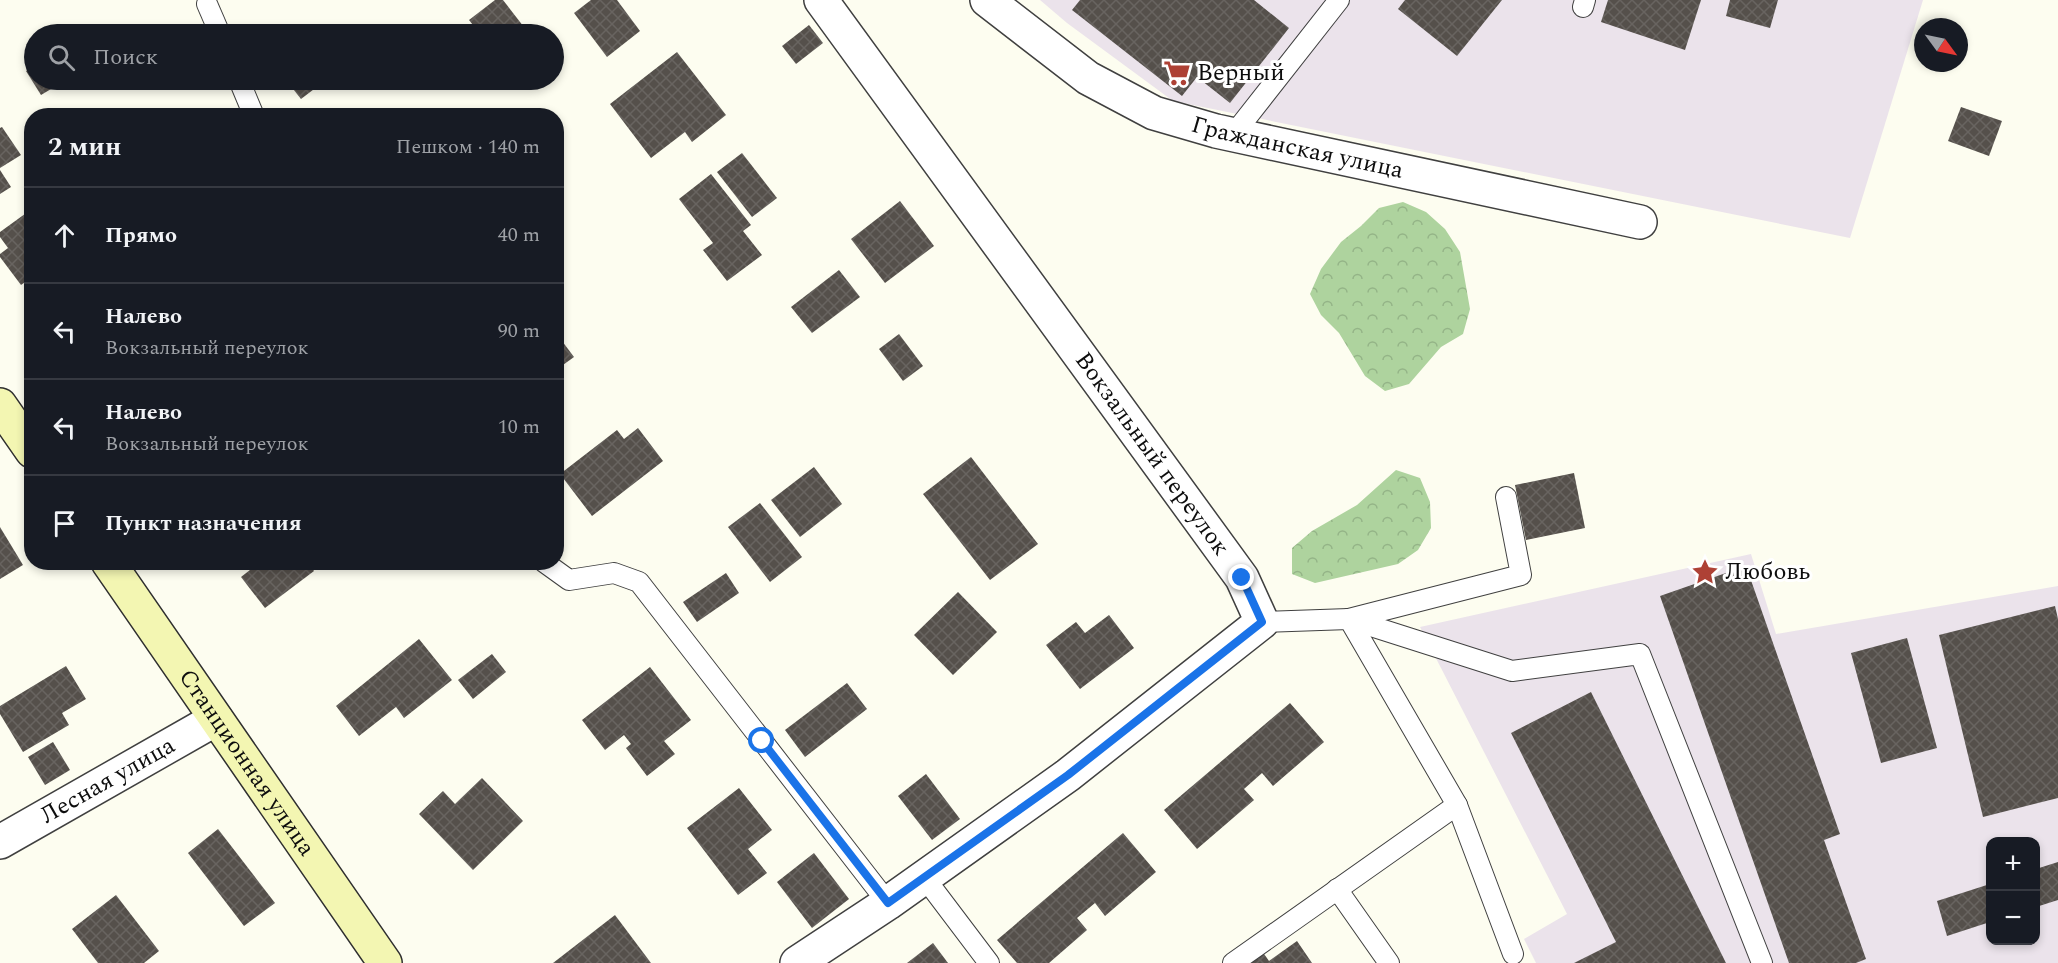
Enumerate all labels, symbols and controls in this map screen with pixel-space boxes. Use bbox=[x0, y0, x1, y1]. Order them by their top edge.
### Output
north arrow bbox=[1914, 18, 1968, 72]
search box bbox=[24, 24, 564, 90]
icon: search bbox=[45, 41, 78, 74]
text: Поиск bbox=[93, 41, 158, 74]
place label: Верный bbox=[1197, 55, 1285, 91]
supermarket icon: Верный bbox=[1162, 58, 1192, 88]
street label: Гражданская улица bbox=[1187, 107, 1407, 189]
text: 2 мин bbox=[48, 127, 121, 167]
text: Пешком · 140 m bbox=[396, 132, 540, 162]
icon: ahead bbox=[48, 219, 81, 252]
text: Прямо bbox=[105, 219, 177, 252]
text: 40 m bbox=[498, 220, 540, 250]
text: Налево bbox=[105, 300, 182, 333]
icon: left bbox=[48, 315, 81, 348]
text: 90 m bbox=[498, 316, 540, 346]
text: Вокзальный переулок bbox=[105, 333, 309, 363]
street label: Вокзальный переулок bbox=[1066, 345, 1238, 563]
text: Налево bbox=[105, 396, 182, 429]
icon: left bbox=[48, 411, 81, 444]
text: 10 m bbox=[498, 412, 540, 442]
text: Вокзальный переулок bbox=[105, 429, 309, 459]
icon: arrive bbox=[48, 507, 81, 540]
text: Пункт назначения bbox=[105, 507, 302, 540]
place label: Любовь bbox=[1725, 554, 1810, 590]
place icon: Любовь bbox=[1690, 557, 1720, 587]
route end bbox=[1228, 564, 1254, 590]
street label: Станционная улица bbox=[169, 662, 324, 864]
route start bbox=[748, 727, 774, 753]
street label: Лесная улица bbox=[34, 728, 182, 833]
map controls bbox=[1986, 837, 2040, 945]
button: + bbox=[1986, 837, 2040, 891]
button: − bbox=[1986, 891, 2040, 945]

